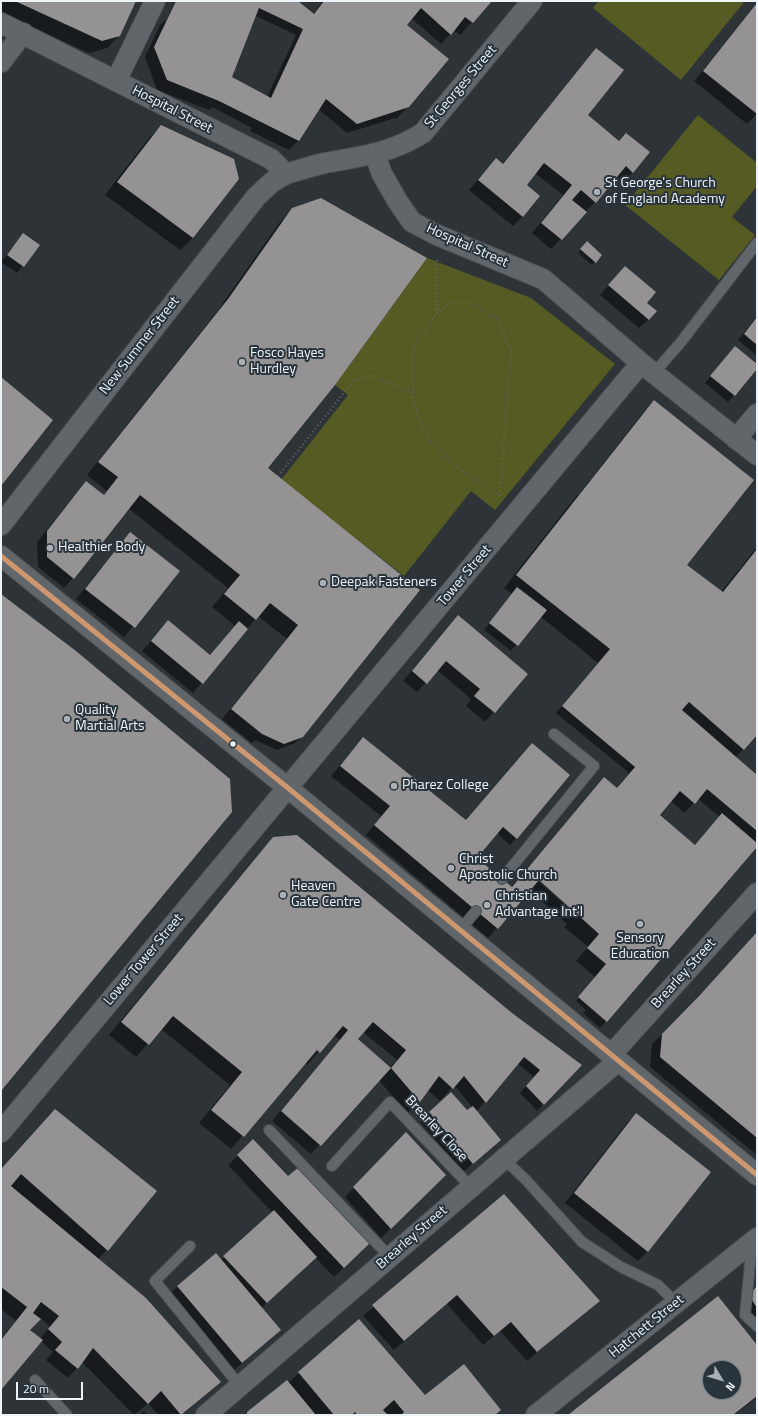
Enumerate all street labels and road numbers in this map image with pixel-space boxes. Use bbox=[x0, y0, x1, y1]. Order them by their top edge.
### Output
street label: St Georges Street bbox=[421, 42, 501, 132]
street label: Hospital Street bbox=[129, 83, 215, 137]
street label: Hospital Street bbox=[423, 220, 511, 272]
street label: New Summer Street bbox=[97, 294, 183, 398]
street label: Tower Street bbox=[434, 542, 496, 610]
street label: Lower Tower Street bbox=[101, 911, 187, 1009]
street label: Brearley Street bbox=[648, 936, 720, 1012]
street label: Brearley Close bbox=[401, 1093, 471, 1165]
street label: Brearley Street bbox=[373, 1203, 451, 1273]
street label: Hatchett Street bbox=[606, 1292, 688, 1362]

